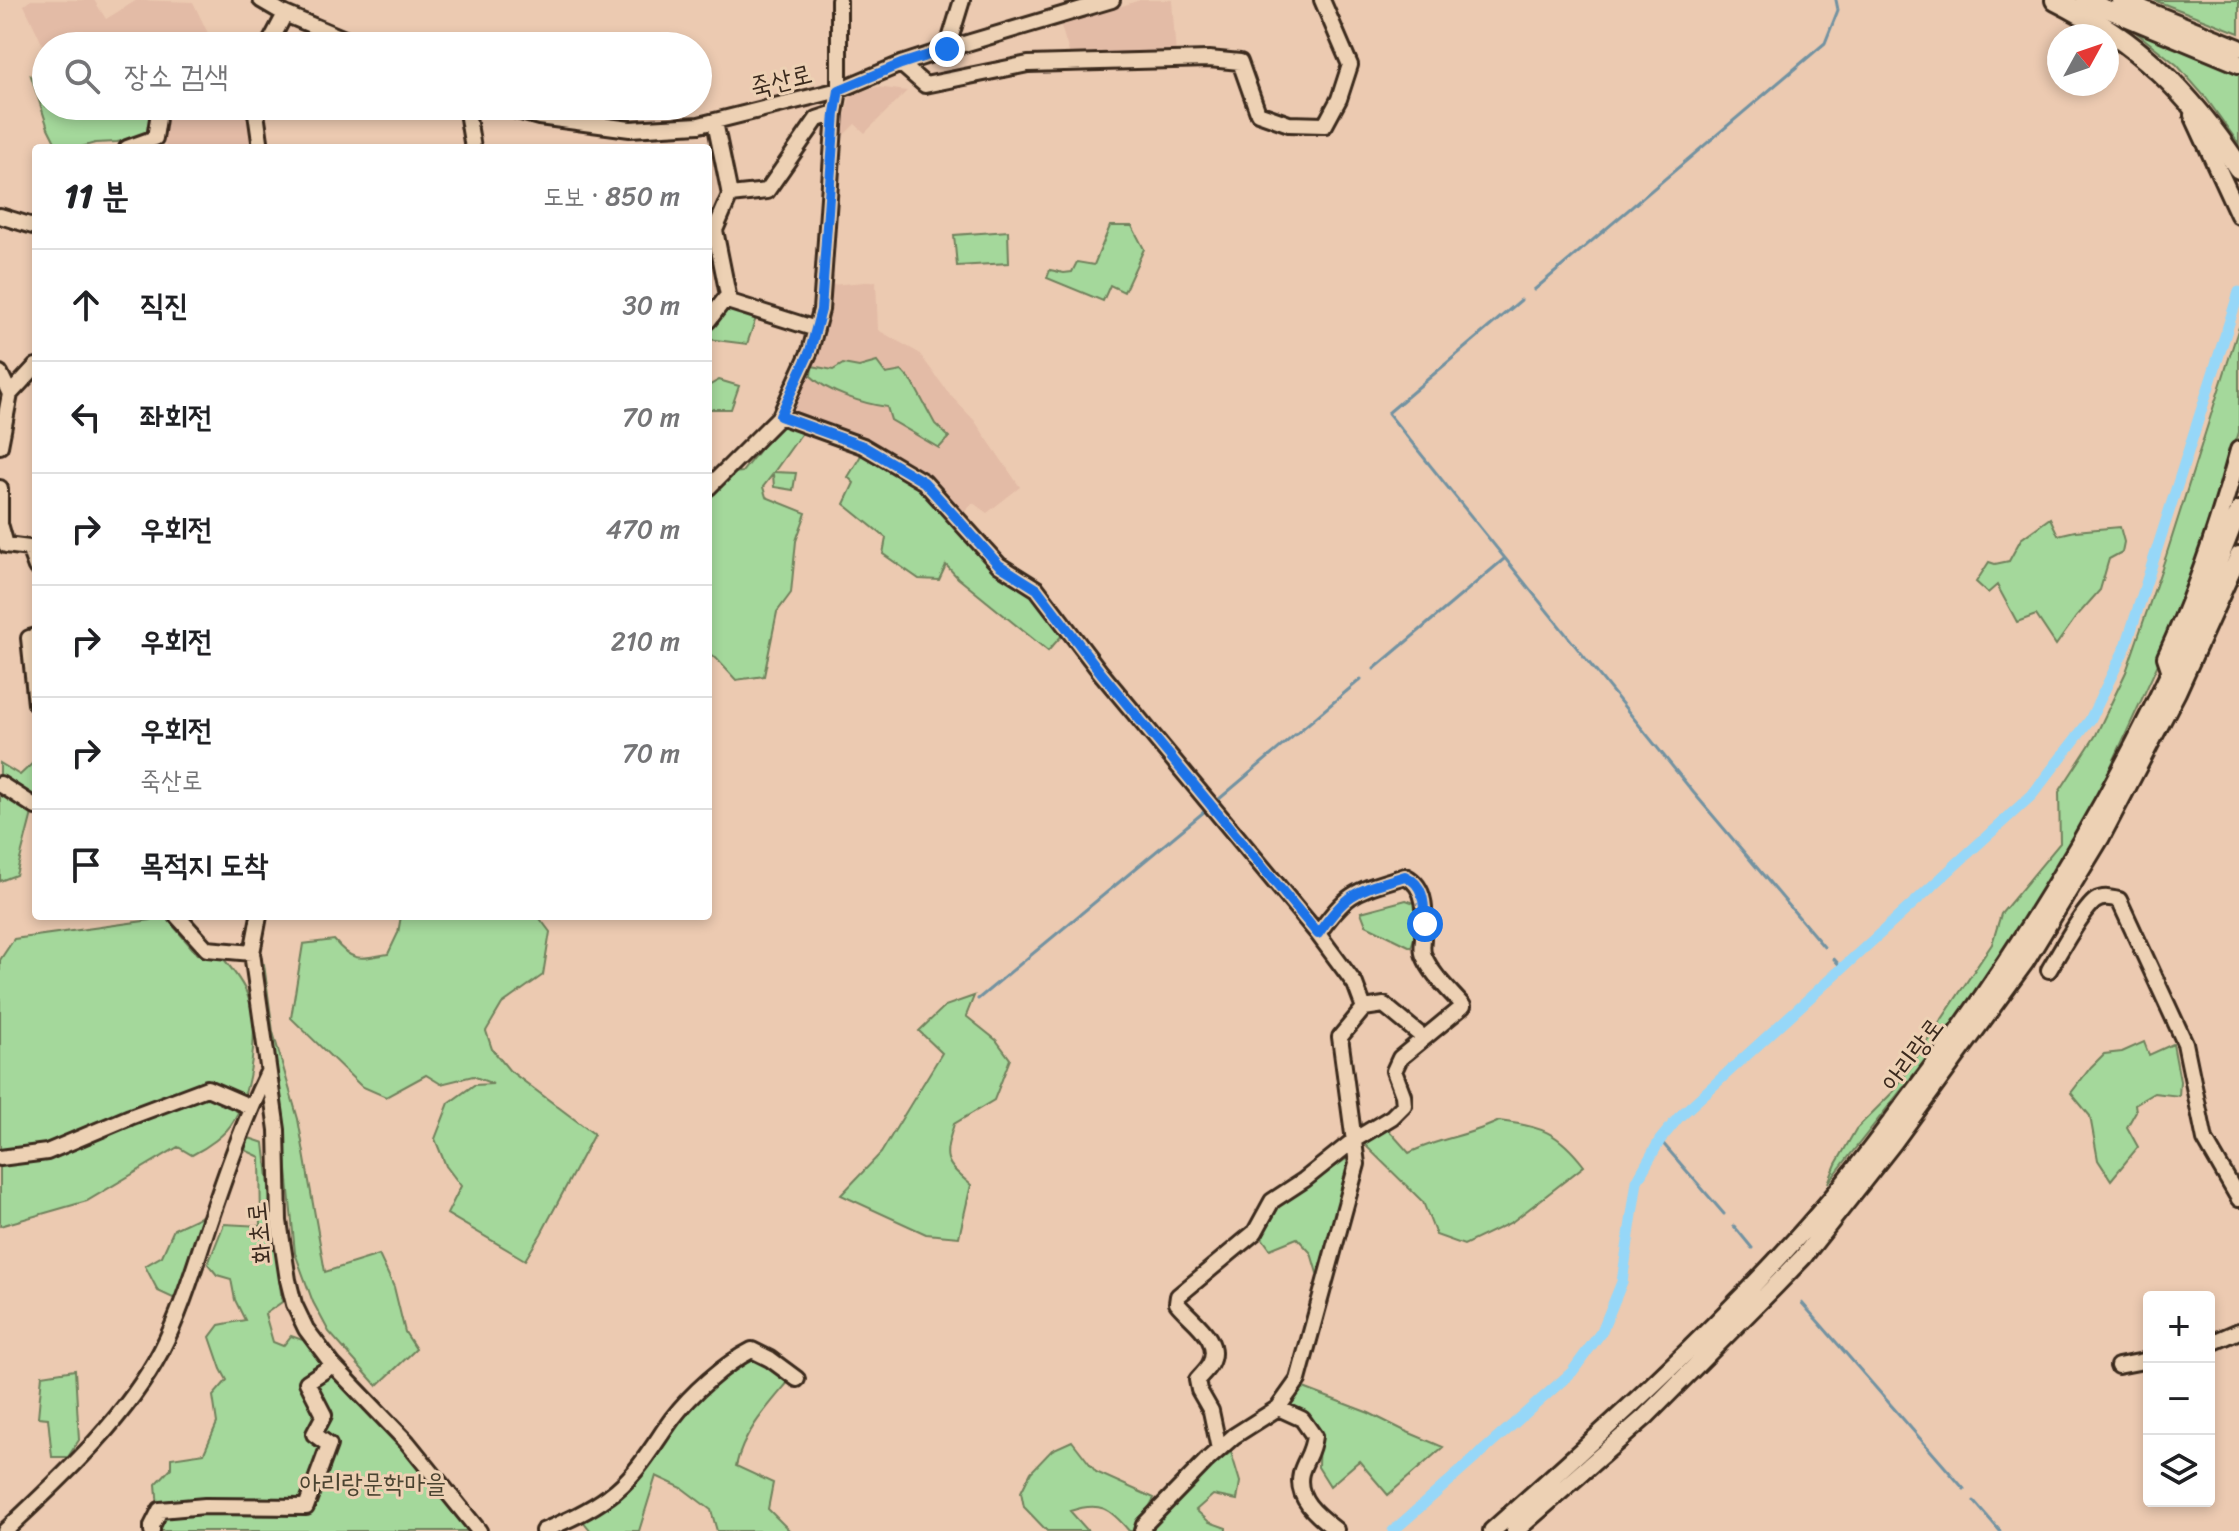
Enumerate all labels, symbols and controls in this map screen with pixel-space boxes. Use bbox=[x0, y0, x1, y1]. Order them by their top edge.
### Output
north arrow bbox=[2047, 24, 2119, 96]
route end bbox=[929, 31, 965, 67]
search box bbox=[32, 32, 712, 120]
text: 장소 검색 bbox=[124, 49, 228, 103]
street label: 죽산로 bbox=[745, 50, 817, 110]
icon: search bbox=[60, 54, 104, 98]
text: 11 분 bbox=[64, 166, 129, 226]
text: 도보 · 850 m bbox=[543, 173, 680, 219]
text: 직진 bbox=[140, 278, 188, 332]
text: 30 m bbox=[623, 282, 680, 328]
icon: ahead bbox=[64, 283, 108, 327]
text: 좌회전 bbox=[140, 390, 212, 444]
text: 70 m bbox=[622, 394, 680, 440]
icon: left bbox=[64, 395, 108, 439]
text: 우회전 bbox=[140, 502, 212, 556]
text: 470 m bbox=[606, 506, 680, 552]
icon: right bbox=[64, 507, 108, 551]
text: 우회전 bbox=[140, 614, 212, 668]
text: 210 m bbox=[611, 618, 680, 664]
icon: right bbox=[64, 619, 108, 663]
text: 우회전 bbox=[140, 703, 212, 757]
text: 70 m bbox=[622, 730, 680, 776]
icon: right bbox=[64, 731, 108, 775]
text: 죽산로 bbox=[140, 757, 203, 803]
text: 목적지 도착 bbox=[140, 838, 269, 892]
icon: arrive bbox=[64, 843, 108, 887]
route start bbox=[1407, 906, 1443, 942]
street label: 아리랑로 bbox=[1868, 1007, 1956, 1101]
street label: 화초로 bbox=[233, 1199, 285, 1267]
map controls bbox=[2143, 1291, 2215, 1507]
button: + bbox=[2143, 1291, 2215, 1363]
button: − bbox=[2143, 1363, 2215, 1435]
button: layers bbox=[2143, 1435, 2215, 1507]
park label: 아리랑문학마을 bbox=[300, 1460, 446, 1506]

